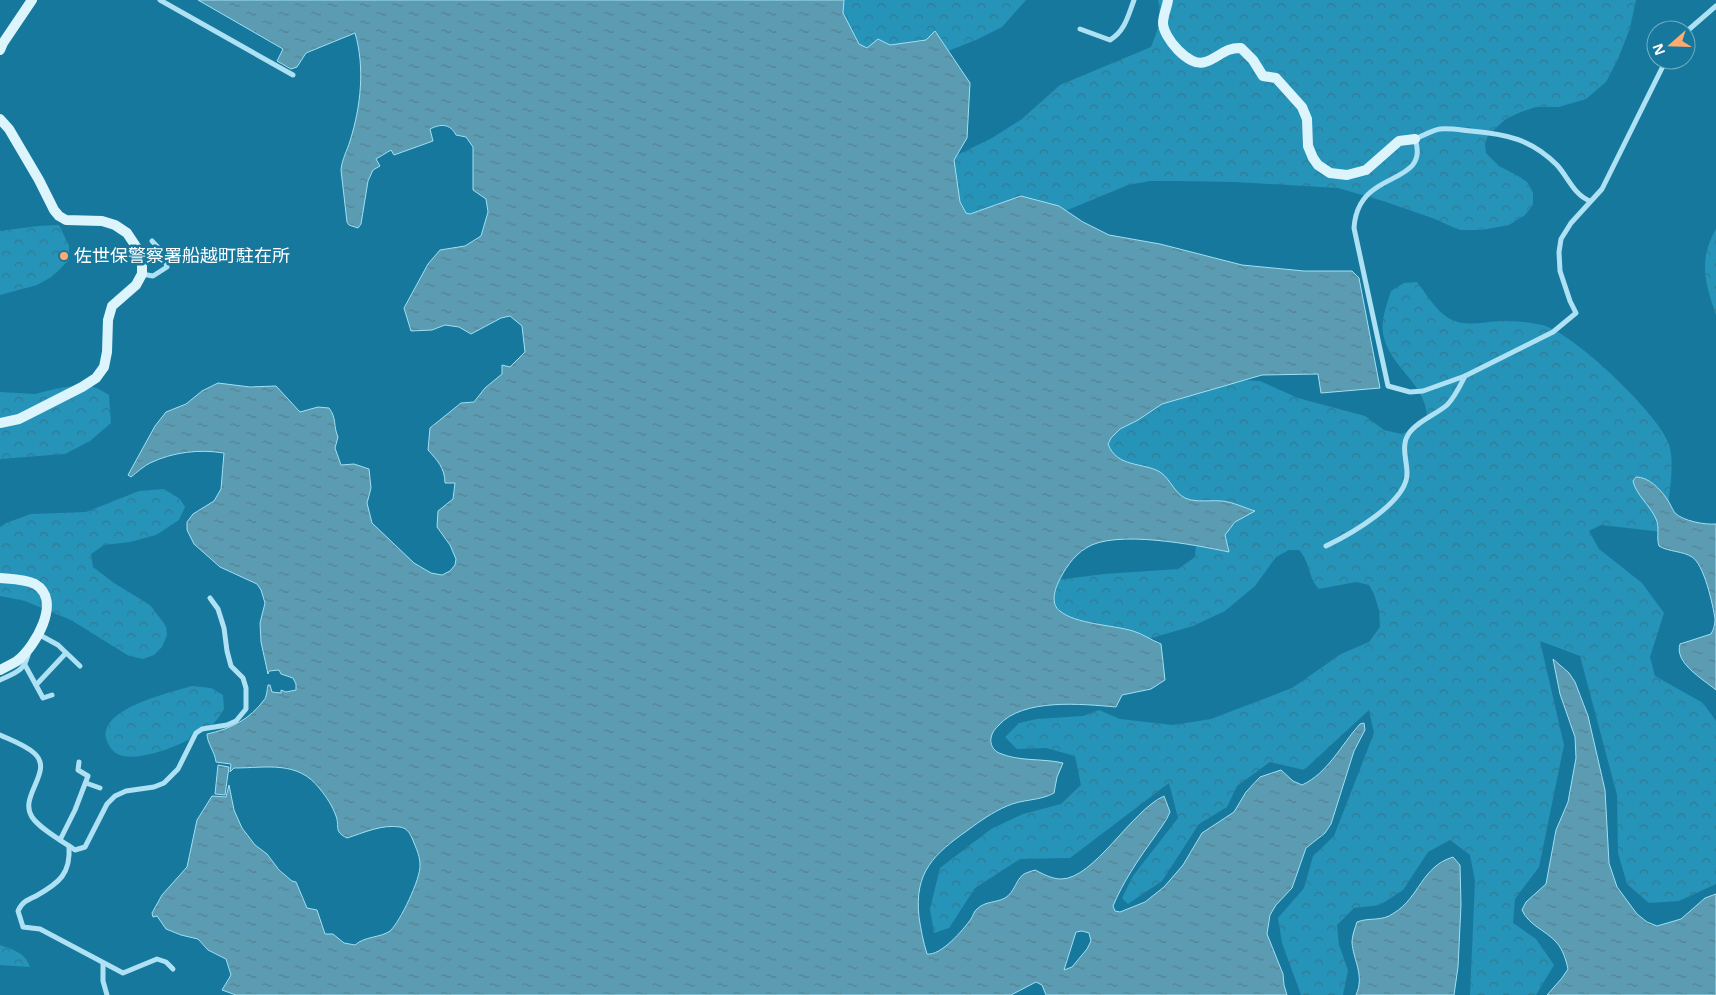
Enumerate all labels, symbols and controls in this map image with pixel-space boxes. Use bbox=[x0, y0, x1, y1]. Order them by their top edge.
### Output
north arrow bbox=[1646, 20, 1696, 70]
text: N bbox=[1647, 41, 1669, 58]
place label: 佐世保警察署船越町駐在所 bbox=[74, 243, 290, 267]
marker: 佐世保警察署船越町駐在所 bbox=[58, 250, 70, 262]

